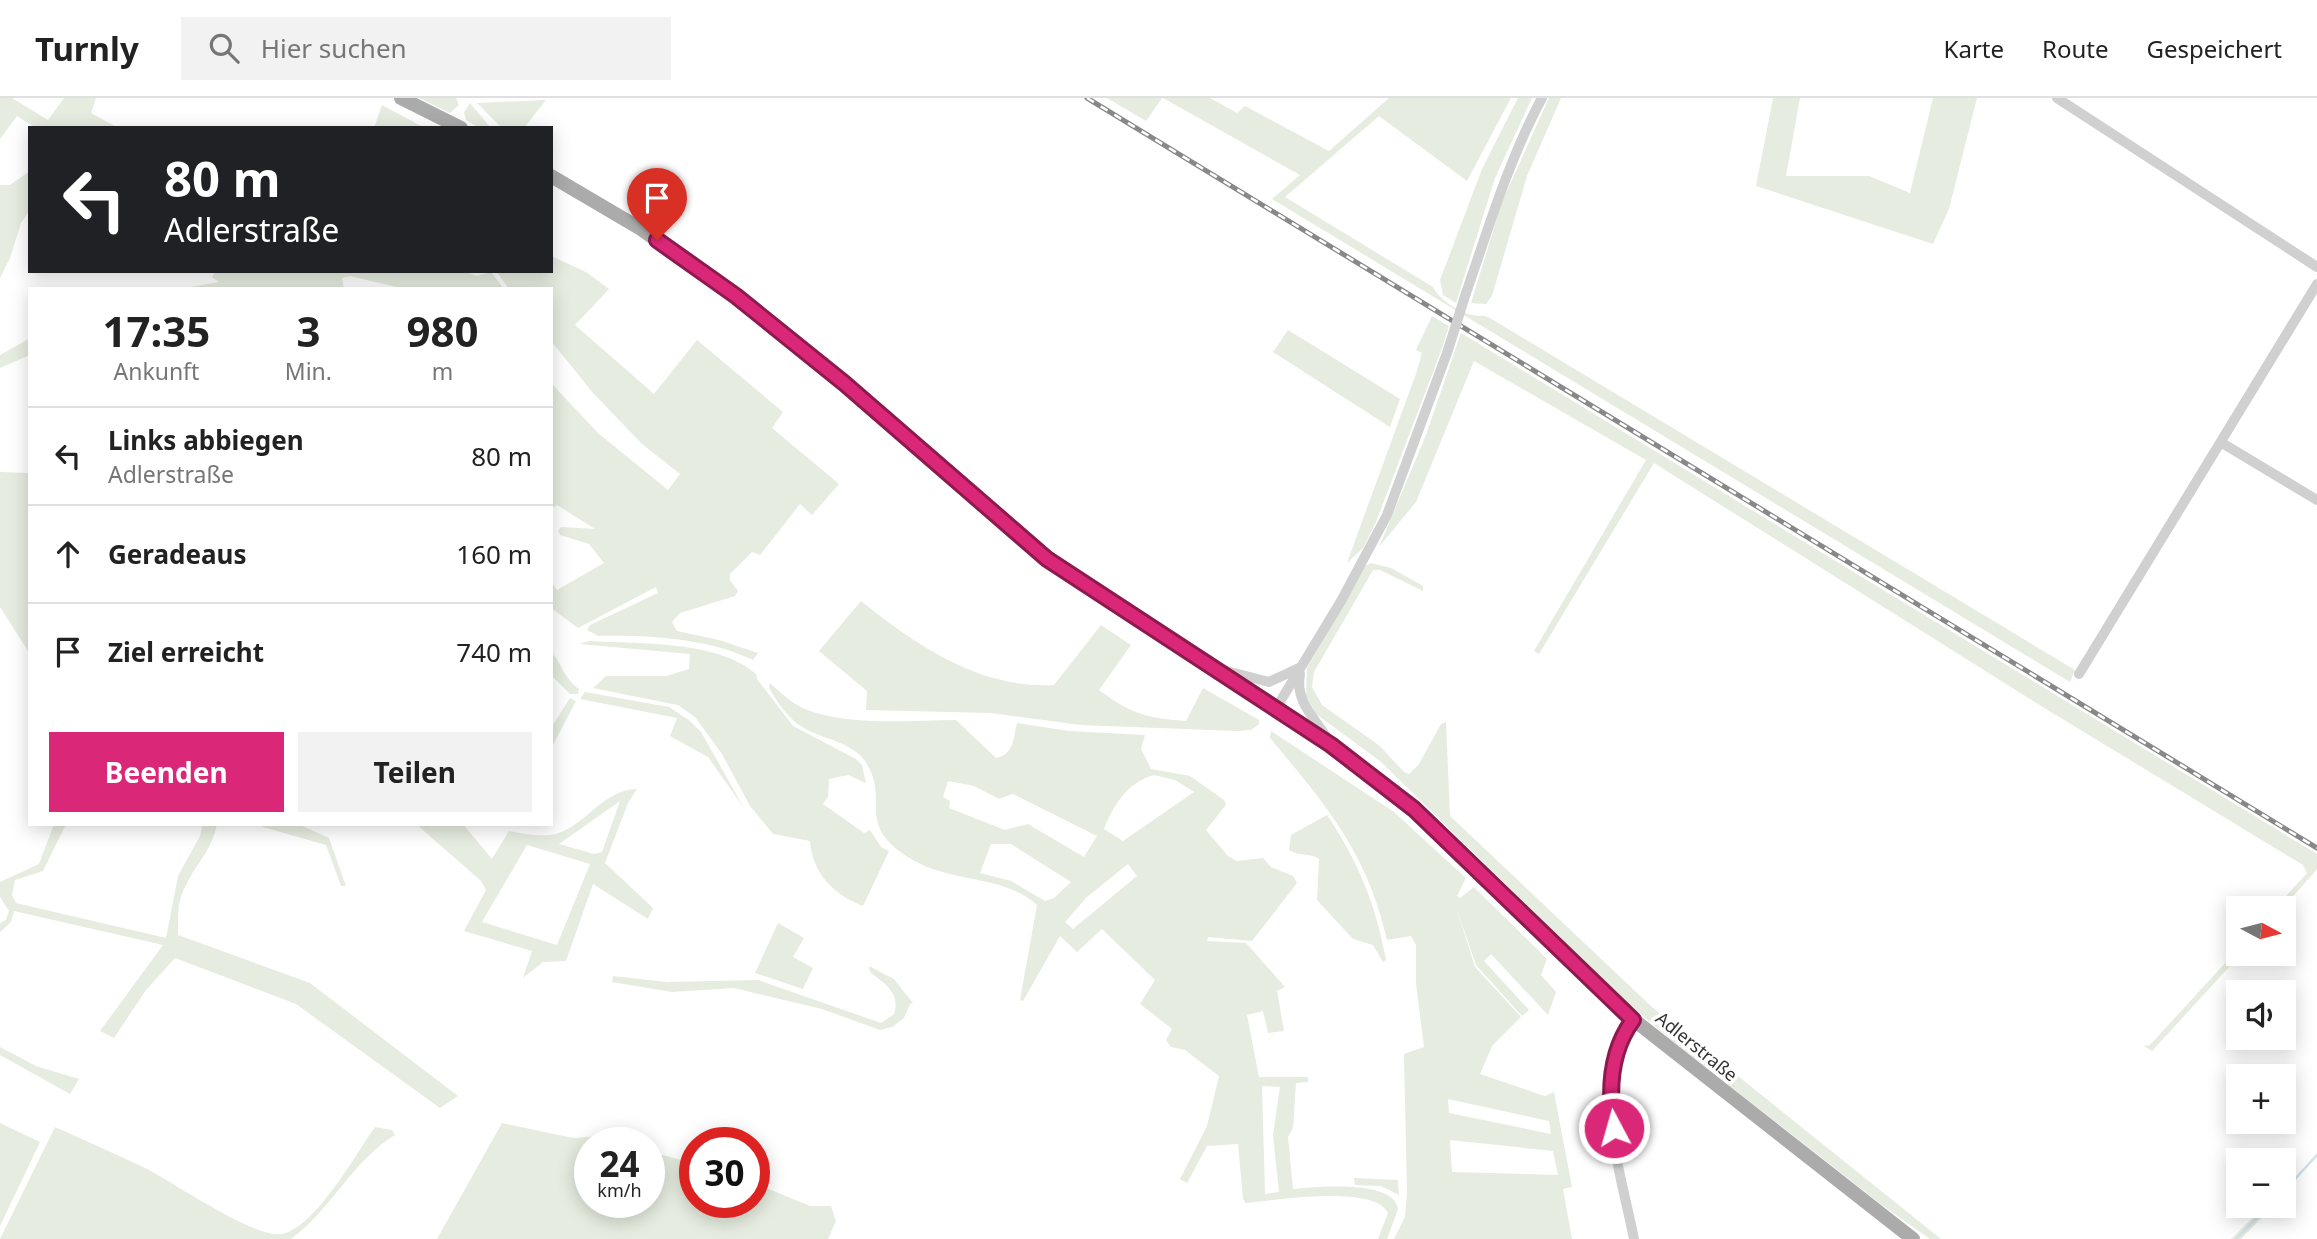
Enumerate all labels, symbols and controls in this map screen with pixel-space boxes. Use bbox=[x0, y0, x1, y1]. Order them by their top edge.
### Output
search box bbox=[181, 17, 671, 80]
text: Turnly bbox=[35, 26, 139, 71]
icon: search bbox=[205, 29, 243, 67]
text: Hier suchen bbox=[261, 30, 407, 66]
text: Karte bbox=[1944, 32, 2004, 65]
text: Route bbox=[2042, 32, 2109, 65]
text: Gespeichert bbox=[2147, 32, 2282, 65]
text: 80 m bbox=[164, 145, 281, 211]
icon: left bbox=[49, 154, 140, 245]
pin bbox=[627, 168, 687, 240]
icon: arrive bbox=[638, 179, 676, 217]
text: Adlerstraße bbox=[164, 208, 339, 251]
text: 17:35 bbox=[102, 302, 210, 359]
text: 3 bbox=[296, 302, 320, 359]
text: 980 bbox=[406, 302, 479, 359]
text: Ankunft bbox=[113, 355, 199, 387]
text: Min. bbox=[285, 355, 332, 387]
text: m bbox=[432, 355, 453, 387]
text: Links abbiegen bbox=[108, 422, 304, 458]
icon: left bbox=[49, 437, 87, 475]
text: 80 m bbox=[471, 438, 532, 474]
text: Adlerstraße bbox=[108, 458, 234, 490]
icon: ahead bbox=[49, 535, 87, 573]
text: Geradeaus bbox=[108, 536, 247, 572]
text: 160 m bbox=[456, 536, 532, 572]
icon: arrive bbox=[49, 633, 87, 671]
text: Ziel erreicht bbox=[108, 634, 264, 670]
text: 740 m bbox=[456, 634, 532, 670]
button: Beenden bbox=[49, 732, 284, 812]
button: Teilen bbox=[298, 732, 532, 812]
north arrow bbox=[2226, 896, 2296, 966]
map controls bbox=[2226, 896, 2296, 1218]
button: sound bbox=[2226, 980, 2296, 1050]
street label: Adlerstraße bbox=[1651, 1006, 1743, 1086]
button: + bbox=[2226, 1064, 2296, 1134]
position arrow bbox=[1577, 1091, 1651, 1165]
speed limit sign: 30 bbox=[679, 1127, 770, 1218]
text: 24 bbox=[599, 1140, 640, 1187]
button: − bbox=[2226, 1148, 2296, 1218]
text: km/h bbox=[597, 1178, 642, 1202]

